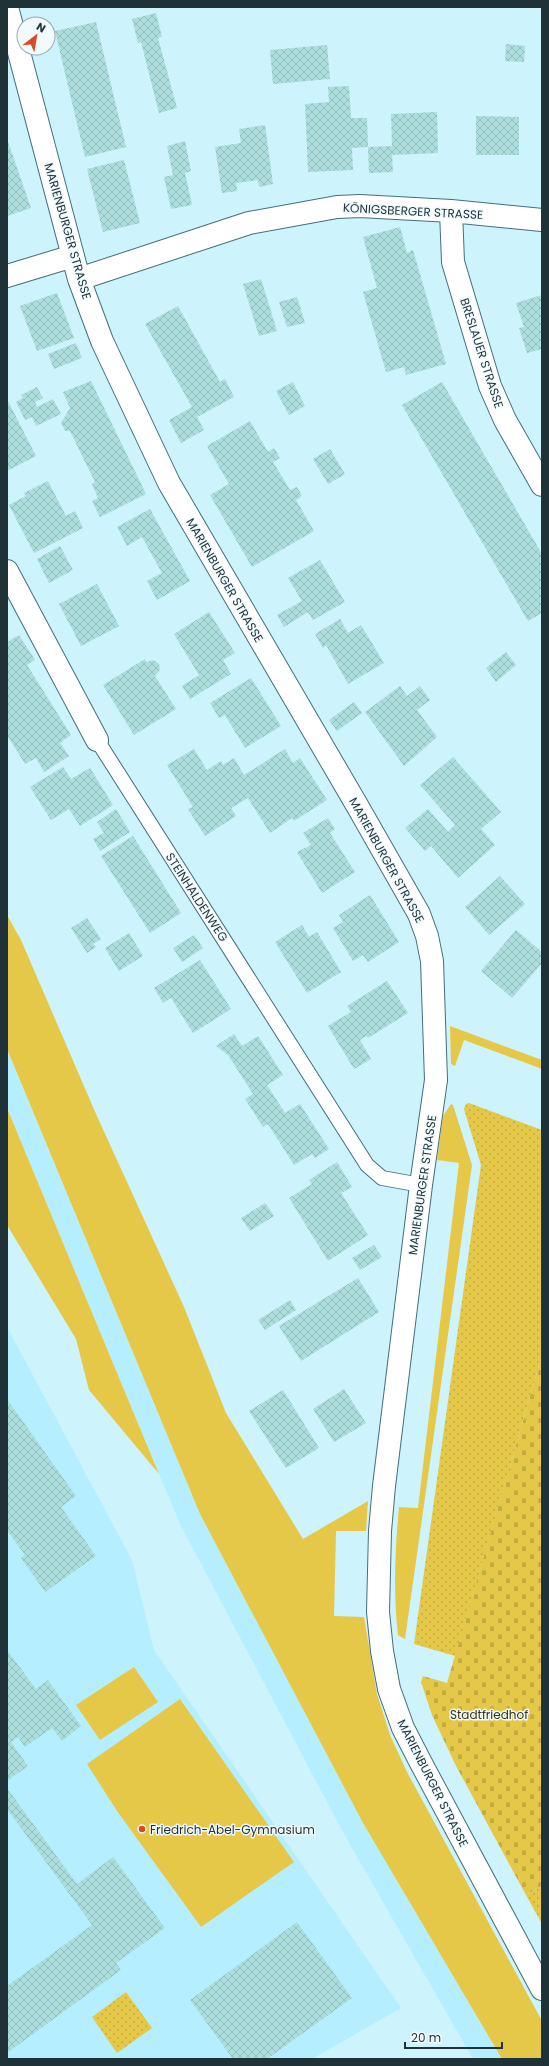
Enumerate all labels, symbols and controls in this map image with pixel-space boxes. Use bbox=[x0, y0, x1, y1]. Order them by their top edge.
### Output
north arrow bbox=[16, 16, 56, 56]
text: N bbox=[33, 18, 49, 36]
street label: MARIENBURGER STRASSE bbox=[40, 161, 96, 301]
street label: KÖNIGSBERGER STRASSE bbox=[342, 199, 484, 223]
street label: BRESLAUER STRASSE bbox=[456, 296, 508, 410]
street label: MARIENBURGER STRASSE bbox=[182, 515, 268, 645]
street label: MARIENBURGER STRASSE bbox=[345, 794, 429, 926]
street label: STEINHALDENWEG bbox=[162, 849, 232, 945]
street label: MARIENBURGER STRASSE bbox=[404, 1114, 440, 1256]
park label: Stadtfriedhof bbox=[450, 1706, 528, 1723]
street label: MARIENBURGER STRASSE bbox=[393, 1716, 473, 1850]
place label: Friedrich-Abel-Gymnasium bbox=[150, 1821, 315, 1838]
marker: Friedrich-Abel-Gymnasium bbox=[137, 1824, 147, 1834]
scale bar bbox=[405, 2024, 502, 2050]
text: 20 m bbox=[411, 2029, 441, 2046]

